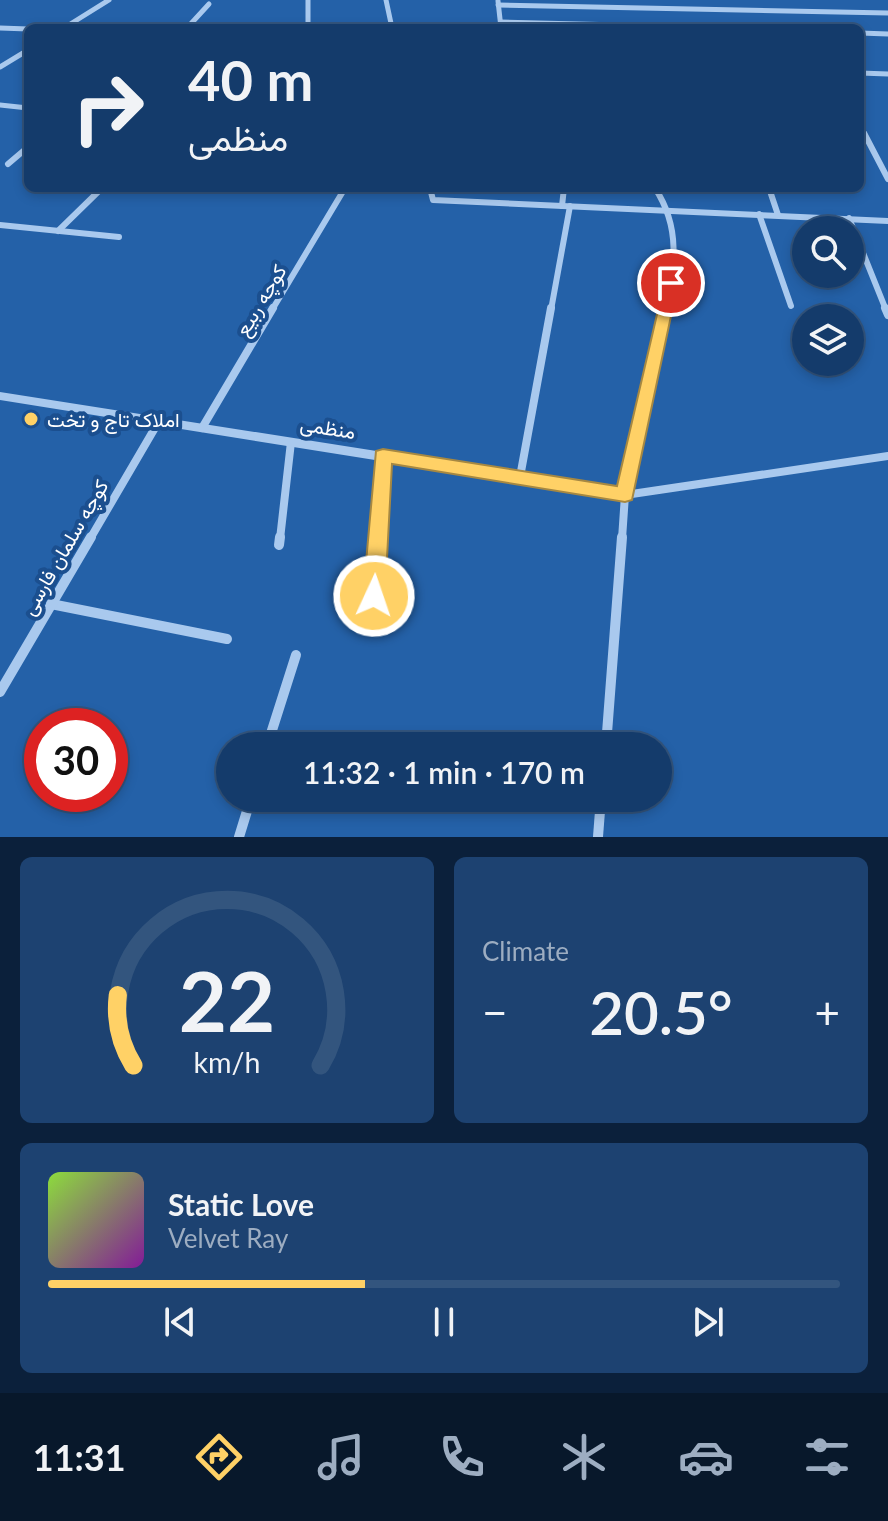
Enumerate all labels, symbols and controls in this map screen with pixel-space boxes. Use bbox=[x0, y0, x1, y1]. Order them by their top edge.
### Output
text: 40 m bbox=[188, 46, 313, 113]
icon: right bbox=[56, 56, 160, 160]
text: منظمی bbox=[188, 115, 288, 159]
map controls bbox=[792, 216, 864, 376]
button: search bbox=[792, 216, 864, 288]
pin bbox=[637, 249, 705, 317]
street label: کوچه ربیع bbox=[229, 260, 293, 342]
icon: arrive bbox=[649, 261, 693, 305]
button: layers bbox=[792, 304, 864, 376]
place label: املاک تاج و تخت bbox=[47, 407, 180, 434]
marker: املاک تاج و تخت bbox=[22, 410, 40, 428]
street label: منظمی bbox=[298, 411, 357, 444]
street label: کوچه سلمان فارسی bbox=[15, 475, 115, 621]
position arrow bbox=[332, 554, 416, 638]
speed limit sign: 30 bbox=[24, 708, 128, 812]
text: 11:32 · 1 min · 170 m bbox=[303, 754, 585, 790]
text: Climate bbox=[482, 935, 569, 967]
text: 22 bbox=[179, 950, 275, 1050]
text: 20.5° bbox=[589, 976, 733, 1048]
text: − bbox=[482, 986, 508, 1038]
text: + bbox=[814, 986, 840, 1038]
text: km/h bbox=[194, 1045, 260, 1079]
text: Static Love bbox=[168, 1186, 314, 1222]
text: Velvet Ray bbox=[168, 1222, 288, 1254]
icon: previous bbox=[158, 1300, 202, 1344]
icon: pause bbox=[422, 1300, 466, 1344]
icon: next bbox=[686, 1300, 730, 1344]
icon: directions bbox=[191, 1429, 247, 1485]
icon: music bbox=[313, 1429, 369, 1485]
icon: phone bbox=[434, 1429, 490, 1485]
icon: climate bbox=[556, 1429, 612, 1485]
icon: car bbox=[678, 1429, 734, 1485]
icon: filters bbox=[799, 1429, 855, 1485]
text: 11:31 bbox=[33, 1435, 126, 1479]

